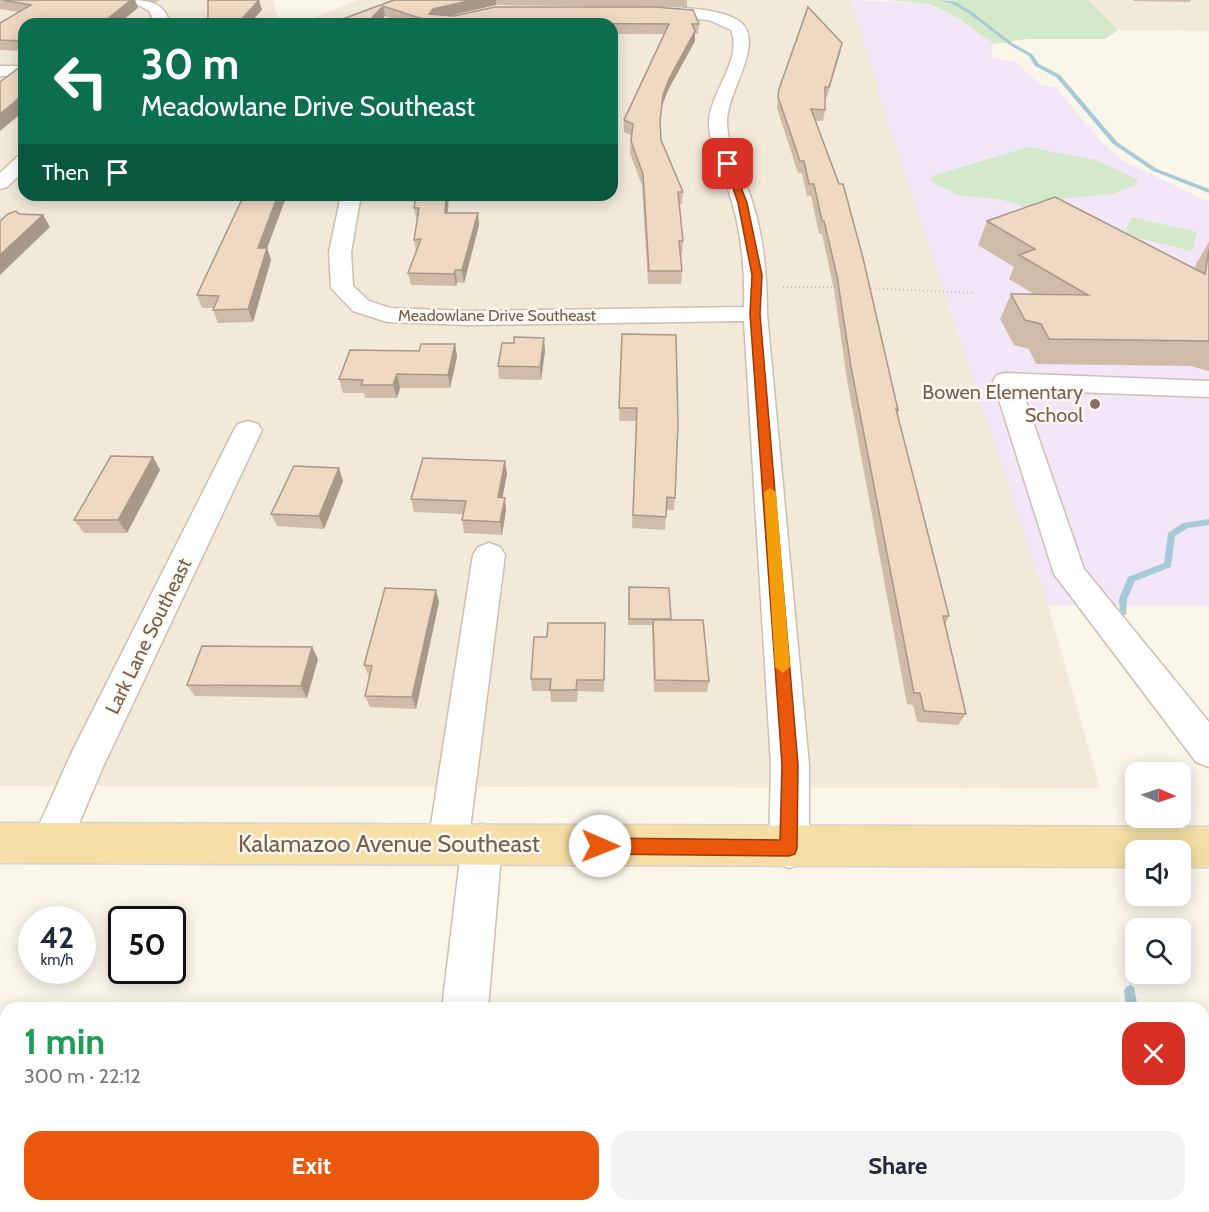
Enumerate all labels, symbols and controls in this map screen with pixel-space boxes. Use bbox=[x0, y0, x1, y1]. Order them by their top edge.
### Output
text: 30 m bbox=[141, 38, 239, 90]
icon: left bbox=[42, 42, 120, 120]
text: Meadowlane Drive Southeast bbox=[141, 90, 475, 123]
pin bbox=[702, 138, 753, 189]
icon: arrive bbox=[711, 147, 744, 180]
icon: arrive bbox=[101, 156, 134, 189]
text: Then bbox=[42, 159, 89, 186]
street label: Meadowlane Drive Southeast bbox=[398, 306, 597, 325]
place label: Bowen Elementary School bbox=[922, 380, 1083, 427]
marker: Bowen Elementary School bbox=[1088, 397, 1102, 411]
street label: Lark Lane Southeast bbox=[100, 554, 196, 718]
north arrow bbox=[1125, 762, 1191, 828]
map controls bbox=[1125, 762, 1191, 984]
position arrow bbox=[568, 814, 632, 878]
street label: Kalamazoo Avenue Southeast bbox=[238, 829, 540, 858]
button: sound bbox=[1125, 840, 1191, 906]
speed limit sign: 50 bbox=[108, 906, 186, 984]
button: search bbox=[1125, 918, 1191, 984]
text: 42 bbox=[40, 919, 74, 956]
text: km/h bbox=[41, 951, 73, 969]
text: 1 min bbox=[24, 1019, 105, 1063]
button: close bbox=[1122, 1022, 1185, 1085]
text: 300 m · 22:12 bbox=[24, 1064, 141, 1088]
button: Exit bbox=[24, 1131, 599, 1200]
button: Share bbox=[611, 1131, 1185, 1200]

